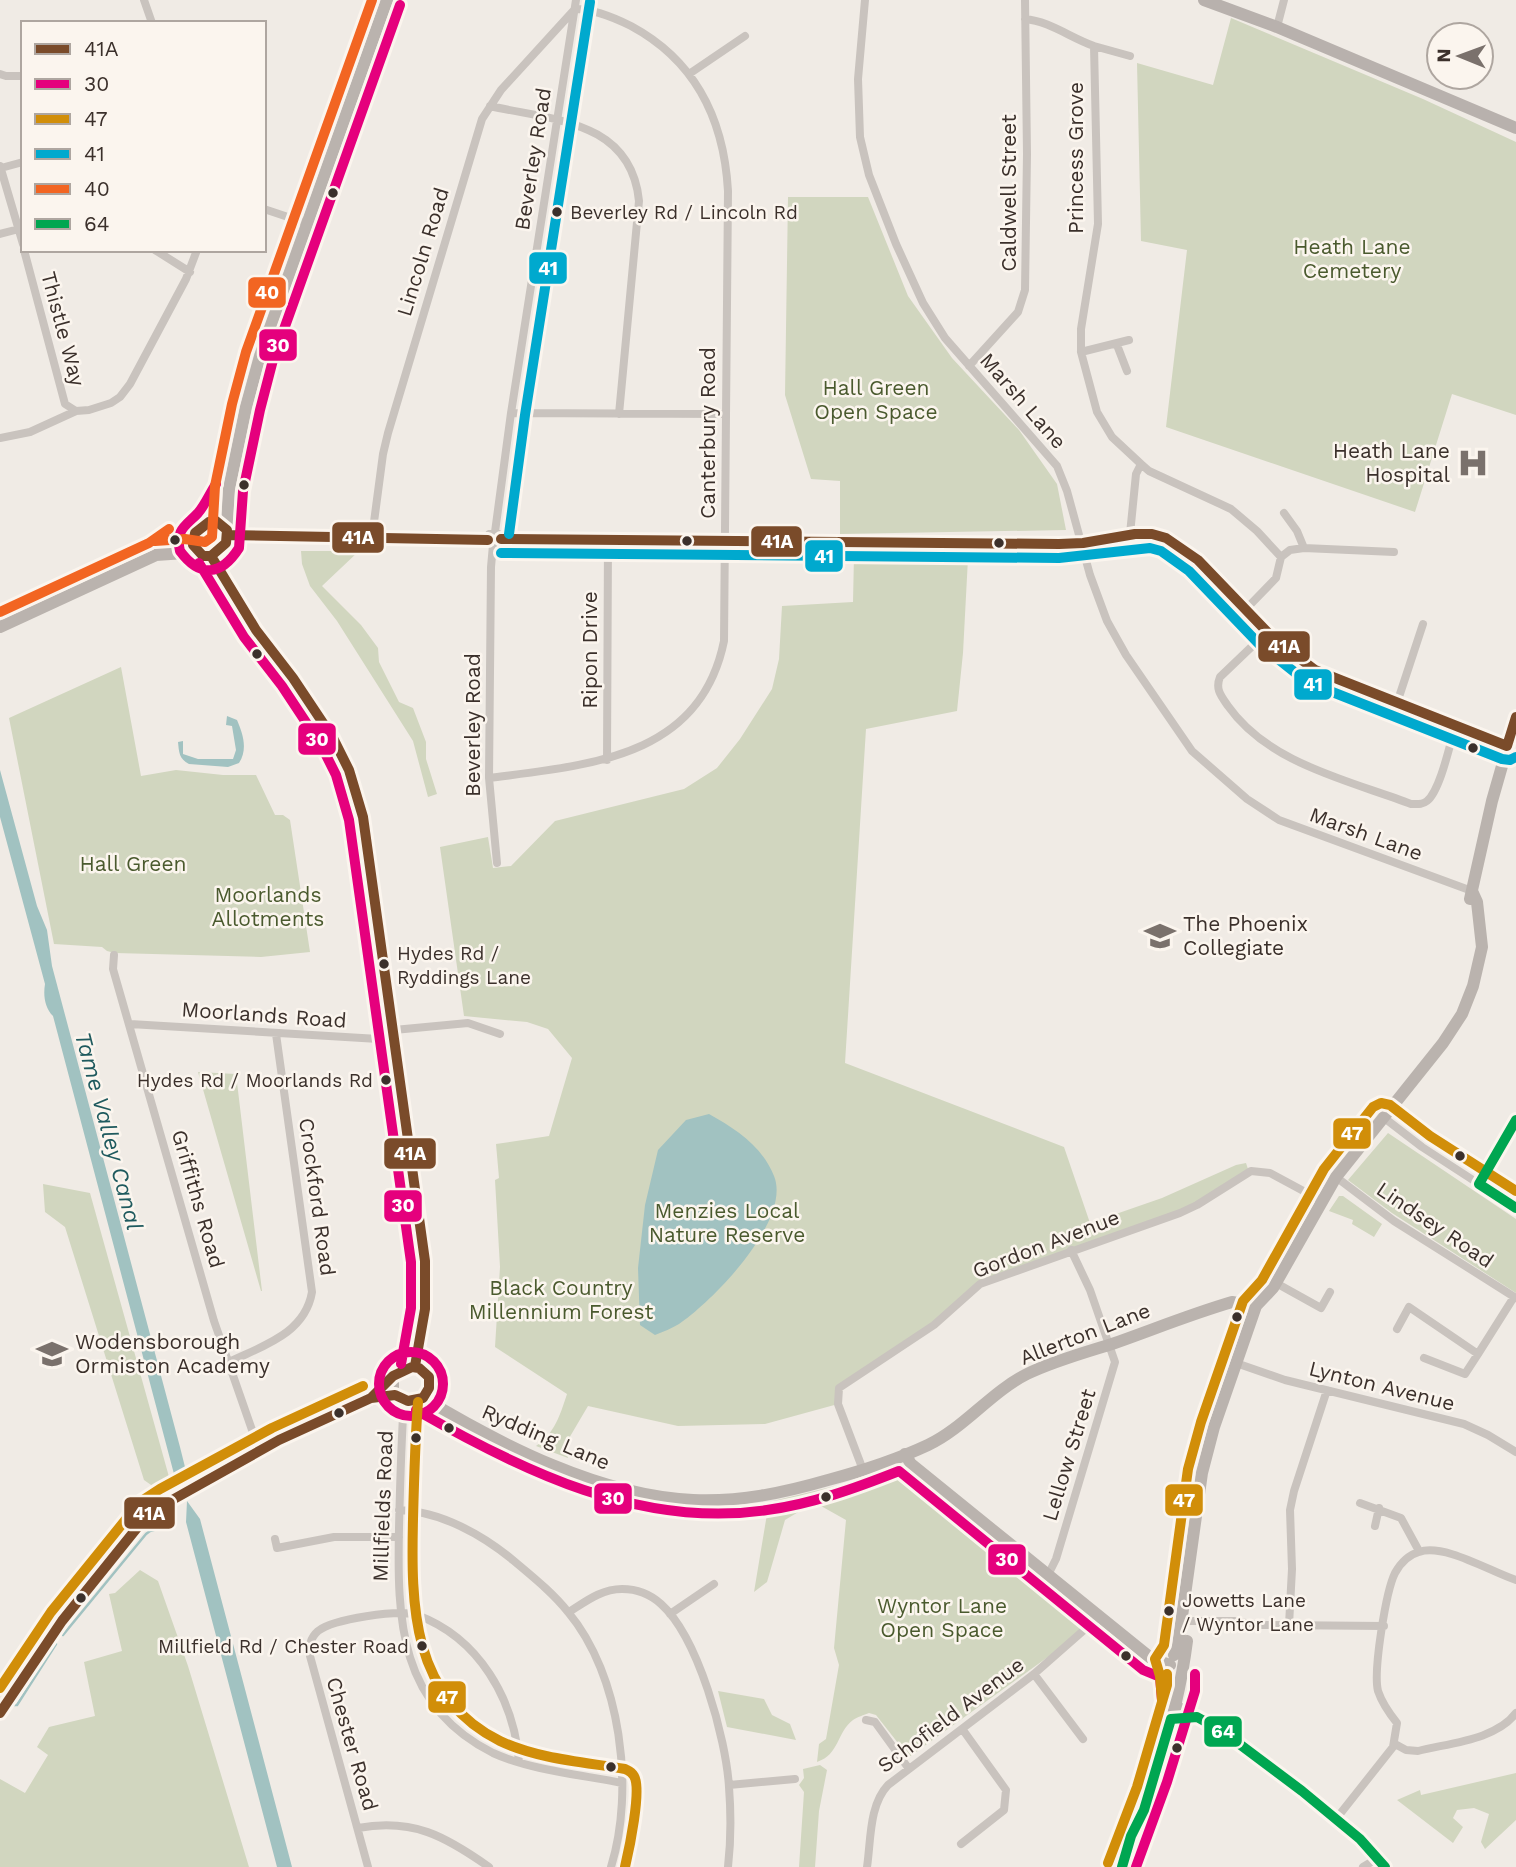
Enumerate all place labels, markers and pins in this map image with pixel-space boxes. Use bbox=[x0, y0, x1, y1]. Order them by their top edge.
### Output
unlabelled marker bbox=[326, 186, 340, 200]
place label: Beverley Rd / Lincoln Rd bbox=[570, 201, 798, 224]
marker: Beverley Rd / Lincoln Rd bbox=[550, 205, 564, 219]
place label: Heath Lane Hospital bbox=[1333, 438, 1451, 487]
hospital icon: Heath Lane Hospital bbox=[1456, 446, 1490, 480]
unlabelled marker bbox=[237, 478, 251, 492]
unlabelled marker bbox=[168, 533, 182, 547]
unlabelled marker bbox=[680, 534, 694, 548]
unlabelled marker bbox=[992, 536, 1006, 550]
unlabelled marker bbox=[250, 647, 264, 661]
unlabelled marker bbox=[1466, 741, 1480, 755]
place label: The Phoenix Collegiate bbox=[1183, 911, 1308, 960]
school or university icon: The Phoenix Collegiate bbox=[1143, 919, 1177, 953]
place label: Hydes Rd / Ryddings Lane bbox=[397, 942, 531, 989]
marker: Hydes Rd / Ryddings Lane bbox=[377, 957, 391, 971]
place label: Hydes Rd / Moorlands Rd bbox=[137, 1069, 373, 1092]
marker: Hydes Rd / Moorlands Rd bbox=[379, 1073, 393, 1087]
unlabelled marker bbox=[1453, 1149, 1467, 1163]
unlabelled marker bbox=[1230, 1310, 1244, 1324]
place label: Wodensborough Ormiston Academy bbox=[75, 1329, 270, 1378]
school or university icon: Wodensborough Ormiston Academy bbox=[35, 1337, 69, 1371]
unlabelled marker bbox=[332, 1406, 346, 1420]
unlabelled marker bbox=[442, 1421, 456, 1435]
unlabelled marker bbox=[409, 1431, 423, 1445]
unlabelled marker bbox=[819, 1490, 833, 1504]
place label: Jowetts Lane / Wyntor Lane bbox=[1182, 1589, 1314, 1636]
unlabelled marker bbox=[74, 1591, 88, 1605]
marker: Jowetts Lane / Wyntor Lane bbox=[1162, 1604, 1176, 1618]
place label: Millfield Rd / Chester Road bbox=[158, 1635, 409, 1658]
marker: Millfield Rd / Chester Road bbox=[415, 1639, 429, 1653]
unlabelled marker bbox=[1119, 1649, 1133, 1663]
unlabelled marker bbox=[1170, 1741, 1184, 1755]
unlabelled marker bbox=[604, 1760, 618, 1774]

